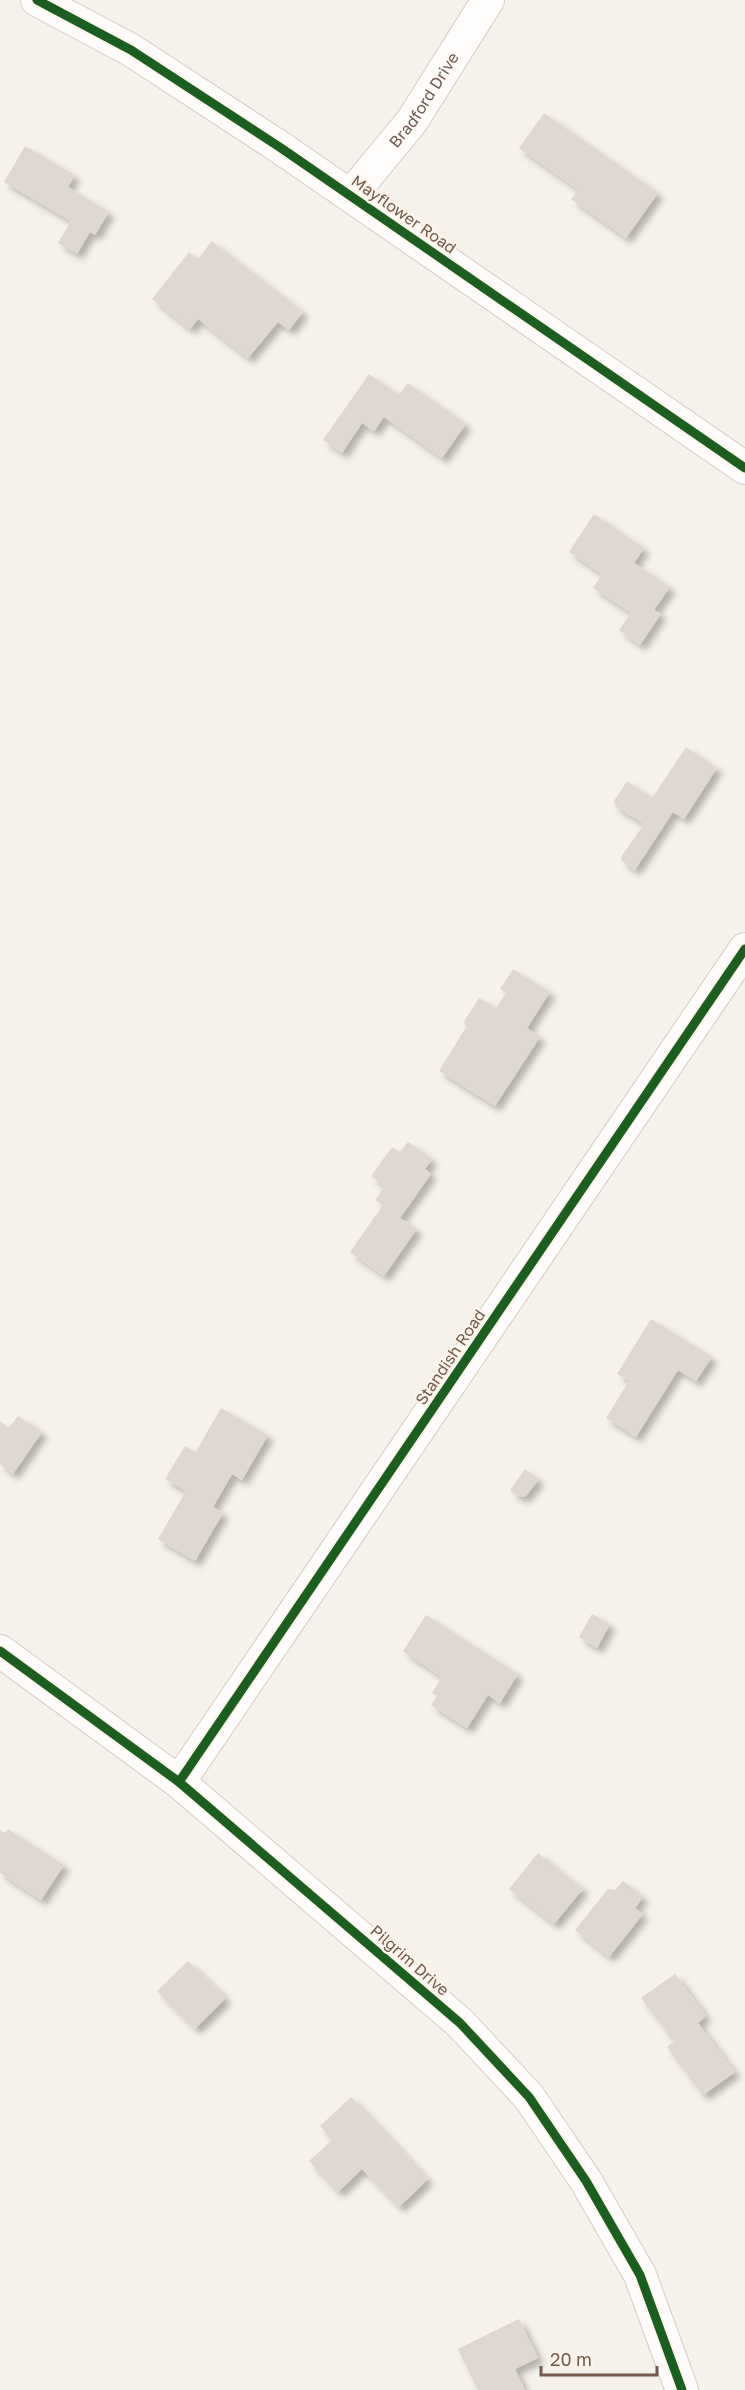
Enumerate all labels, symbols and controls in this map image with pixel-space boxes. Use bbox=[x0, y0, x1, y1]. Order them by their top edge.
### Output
street label: Bradford Drive bbox=[384, 48, 463, 151]
street label: Mayflower Road bbox=[348, 170, 460, 258]
street label: Standish Road bbox=[411, 1305, 489, 1409]
street label: Pilgrim Drive bbox=[366, 1920, 454, 2000]
scale bar bbox=[541, 2339, 656, 2377]
text: 20 m bbox=[550, 2348, 592, 2370]

